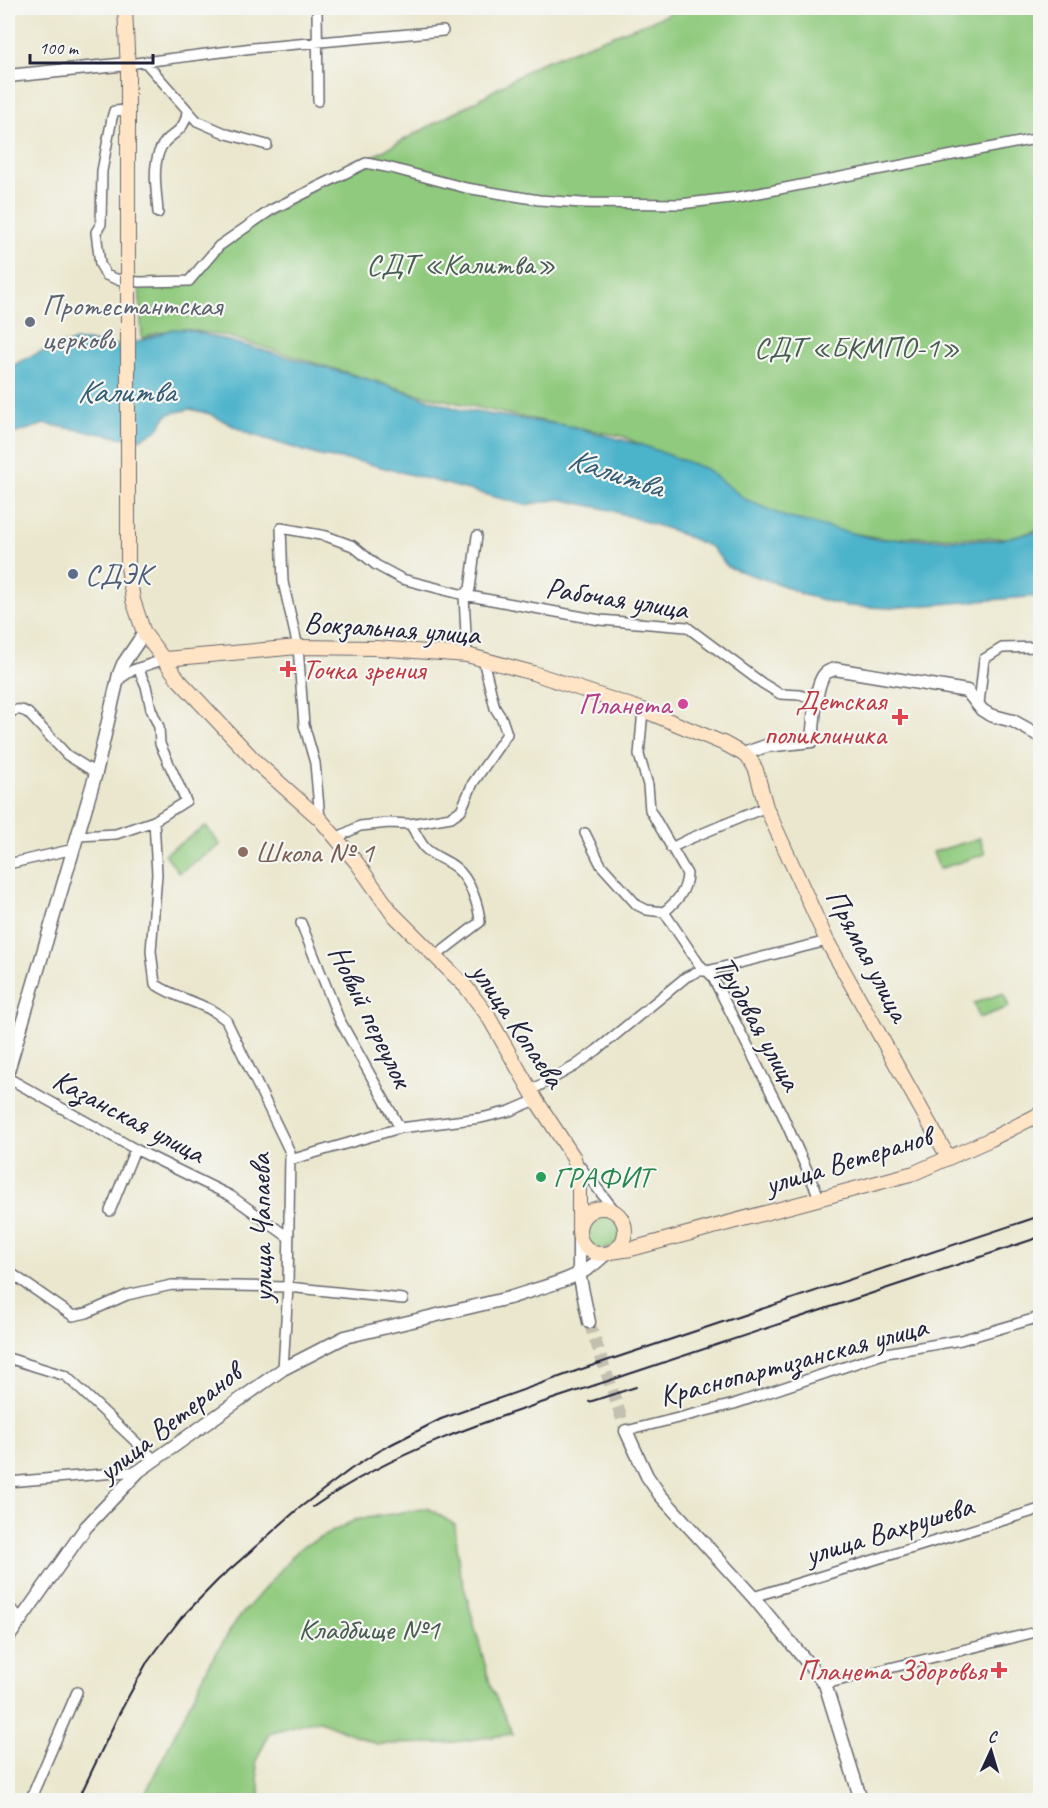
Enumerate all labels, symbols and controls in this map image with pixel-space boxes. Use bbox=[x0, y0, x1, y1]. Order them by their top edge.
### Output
scale bar bbox=[30, 27, 153, 65]
text: 100 m bbox=[39, 37, 80, 59]
park label: СДТ «Калитва» bbox=[366, 245, 556, 283]
place label: Протестантская церковь bbox=[42, 286, 224, 358]
marker: Протестантская церковь bbox=[23, 315, 37, 329]
park label: СДТ «БКМПО-1» bbox=[754, 328, 960, 366]
water label: Калитва bbox=[77, 371, 179, 412]
water label: Калитва bbox=[563, 438, 672, 508]
place label: СДЭК bbox=[85, 555, 157, 593]
marker: СДЭК bbox=[66, 567, 80, 581]
street label: Рабочая улица bbox=[543, 568, 693, 628]
street label: Вокзальная улица bbox=[303, 603, 483, 653]
place label: Точка зрения bbox=[302, 650, 428, 688]
marker: Точка зрения bbox=[279, 660, 297, 678]
place label: Детская поликлиника bbox=[764, 681, 889, 753]
place label: Планета bbox=[578, 685, 674, 723]
marker: Планета bbox=[676, 697, 690, 711]
marker: Детская поликлиника bbox=[891, 708, 909, 726]
place label: Школа № 1 bbox=[255, 833, 375, 871]
marker: Школа № 1 bbox=[236, 845, 250, 859]
street label: Прямая улица bbox=[817, 882, 920, 1030]
street label: Новый переулок bbox=[320, 939, 423, 1096]
street label: Трудовая улица bbox=[706, 949, 811, 1099]
street label: улица Копаева bbox=[461, 953, 575, 1097]
street label: Казанская улица bbox=[46, 1060, 213, 1173]
street label: улица Ветеранов bbox=[758, 1115, 941, 1204]
street label: улица Чапаева bbox=[241, 1151, 281, 1305]
place label: ГРАФИТ bbox=[553, 1158, 658, 1196]
marker: ГРАФИТ bbox=[534, 1170, 548, 1184]
street label: Краснопартизанская улица bbox=[655, 1307, 933, 1415]
street label: улица Ветеранов bbox=[88, 1350, 253, 1491]
street label: улица Вахрушева bbox=[799, 1486, 979, 1574]
park label: Кладбище №1 bbox=[299, 1610, 441, 1648]
place label: Планета Здоровья bbox=[797, 1651, 989, 1689]
marker: Планета Здоровья bbox=[990, 1661, 1008, 1679]
north arrow bbox=[961, 1721, 1021, 1781]
text: С bbox=[987, 1727, 999, 1747]

